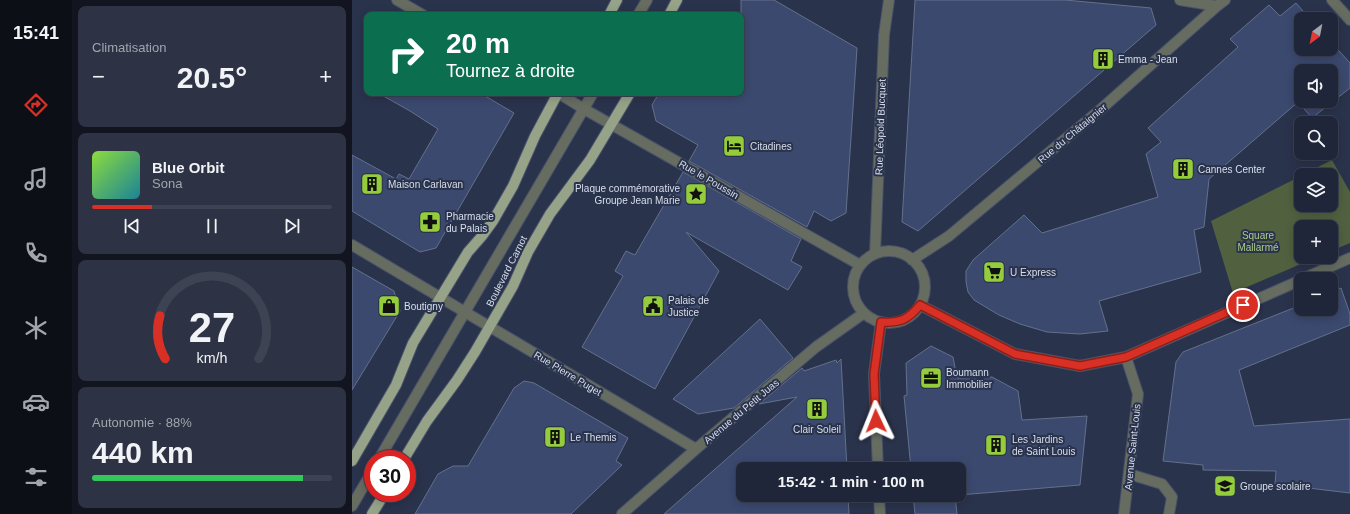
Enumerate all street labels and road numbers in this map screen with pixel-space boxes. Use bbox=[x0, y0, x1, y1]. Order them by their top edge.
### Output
street label: Rue Léopold Bucquet bbox=[873, 79, 888, 175]
street label: Rue du Châtaignier bbox=[1036, 101, 1109, 165]
street label: Rue le Poussin bbox=[677, 158, 741, 201]
street label: Boulevard Carnot bbox=[484, 234, 529, 308]
street label: Rue Pierre Puget bbox=[532, 349, 604, 398]
street label: Avenue du Petit Juas bbox=[702, 377, 781, 446]
street label: Avenue Saint-Louis bbox=[1123, 403, 1142, 491]

